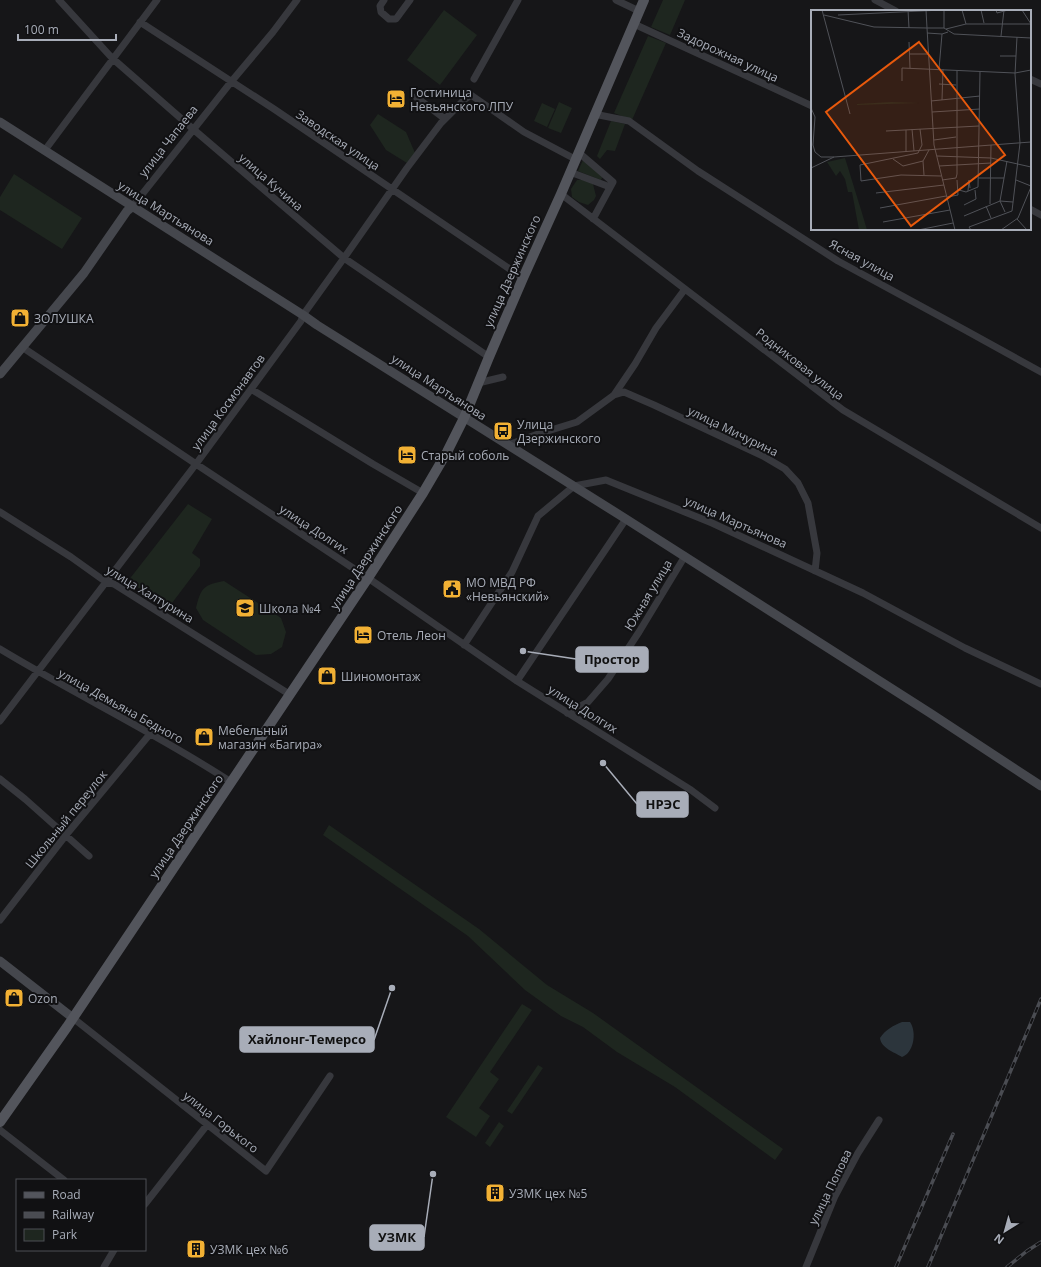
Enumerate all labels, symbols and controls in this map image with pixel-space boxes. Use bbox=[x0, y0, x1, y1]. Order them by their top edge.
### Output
inset map bbox=[811, 10, 1031, 230]
scale bar bbox=[18, 16, 116, 42]
text: 100 m bbox=[24, 21, 59, 38]
street label: Задорожная улица bbox=[675, 24, 781, 86]
place label: Гостиница Невьянского ЛПУ bbox=[410, 84, 514, 115]
hotel icon: Гостиница Невьянского ЛПУ bbox=[385, 88, 407, 110]
street label: улица Чапаева bbox=[134, 101, 202, 181]
street label: Заводская улица bbox=[293, 106, 383, 174]
street label: улица Кучина bbox=[235, 149, 307, 215]
street label: улица Мартьянова bbox=[115, 177, 217, 249]
street label: улица Дзержинского bbox=[480, 212, 544, 330]
street label: Ясная улица bbox=[826, 235, 898, 285]
shop icon: ЗОЛУШКА bbox=[9, 307, 31, 329]
place label: ЗОЛУШКА bbox=[34, 310, 94, 327]
street label: Родниковая улица bbox=[752, 324, 848, 404]
street label: улица Космонавтов bbox=[187, 350, 269, 454]
street label: улица Мартьянова bbox=[388, 350, 490, 424]
street label: улица Мичурина bbox=[685, 402, 781, 460]
place label: Улица Дзержинского bbox=[517, 416, 601, 447]
bus stop icon: Улица Дзержинского bbox=[492, 420, 514, 442]
hotel icon: Старый соболь bbox=[396, 444, 418, 466]
place label: Старый соболь bbox=[421, 447, 509, 464]
street label: улица Мартьянова bbox=[682, 492, 790, 552]
street label: улица Долгих bbox=[276, 500, 352, 558]
street label: улица Дзержинского bbox=[326, 501, 406, 613]
street label: Южная улица bbox=[620, 556, 676, 634]
street label: улица Халтурина bbox=[103, 561, 197, 627]
place label: МО МВД РФ «Невьянский» bbox=[466, 574, 549, 605]
public building icon: МО МВД РФ «Невьянский» bbox=[441, 578, 463, 600]
school or university icon: Школа №4 bbox=[234, 597, 256, 619]
place label: Школа №4 bbox=[259, 600, 321, 617]
hotel icon: Отель Леон bbox=[352, 624, 374, 646]
place label: Отель Леон bbox=[377, 627, 446, 644]
callout: Простор bbox=[576, 647, 648, 672]
text: Простор bbox=[584, 650, 640, 668]
street label: улица Демьяна Бедного bbox=[55, 664, 187, 748]
shop icon: Шиномонтаж bbox=[316, 665, 338, 687]
place label: Шиномонтаж bbox=[341, 668, 421, 685]
street label: улица Долгих bbox=[545, 681, 622, 738]
place label: Мебельный магазин «Багира» bbox=[218, 722, 322, 753]
shop icon: Мебельный магазин «Багира» bbox=[193, 726, 215, 748]
street label: Школьный переулок bbox=[21, 766, 111, 872]
street label: улица Дзержинского bbox=[145, 771, 227, 881]
callout: НРЭС bbox=[637, 792, 688, 817]
text: НРЭС bbox=[645, 795, 681, 813]
shop icon: Ozon bbox=[3, 987, 25, 1009]
place label: Ozon bbox=[28, 990, 58, 1007]
callout: Хайлонг-Темерсо bbox=[240, 1027, 374, 1052]
text: Хайлонг-Темерсо bbox=[248, 1030, 366, 1048]
street label: улица Горького bbox=[180, 1087, 262, 1157]
street label: улица Попова bbox=[804, 1146, 856, 1228]
legend bbox=[16, 1179, 146, 1251]
building icon: УЗМК цех №5 bbox=[484, 1182, 506, 1204]
place label: УЗМК цех №5 bbox=[509, 1185, 588, 1202]
text: Road bbox=[52, 1186, 81, 1203]
text: Railway bbox=[52, 1206, 95, 1223]
north arrow bbox=[985, 1211, 1025, 1251]
callout: УЗМК bbox=[370, 1225, 424, 1250]
text: Park bbox=[52, 1226, 78, 1243]
text: УЗМК bbox=[378, 1228, 416, 1246]
text: N bbox=[991, 1231, 1007, 1248]
building icon: УЗМК цех №6 bbox=[185, 1238, 207, 1260]
place label: УЗМК цех №6 bbox=[210, 1241, 289, 1258]

